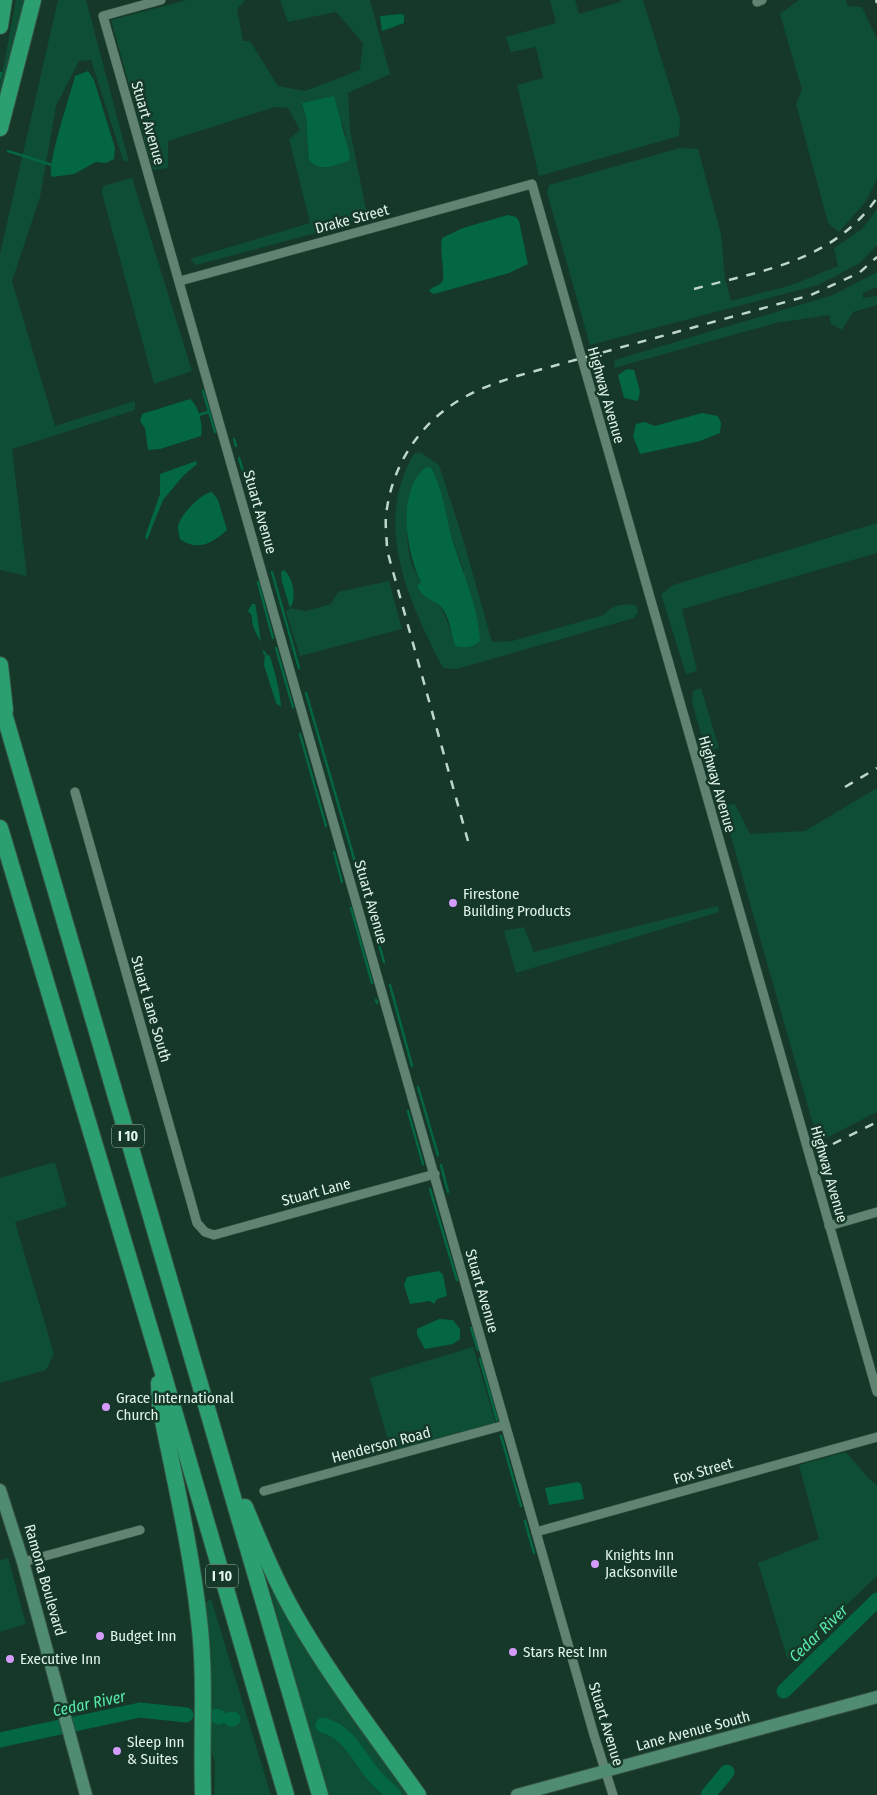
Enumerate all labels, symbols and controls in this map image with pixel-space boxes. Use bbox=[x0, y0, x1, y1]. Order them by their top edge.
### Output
street label: Stuart Avenue bbox=[127, 79, 169, 167]
street label: Drake Street bbox=[313, 201, 391, 237]
street label: Highway Avenue bbox=[584, 345, 628, 445]
street label: Stuart Avenue bbox=[239, 468, 281, 556]
street label: Highway Avenue bbox=[695, 734, 739, 834]
street label: Stuart Avenue bbox=[350, 858, 392, 946]
place label: Firestone Building Products bbox=[463, 885, 571, 920]
marker: Firestone Building Products bbox=[447, 897, 459, 909]
street label: Stuart Lane South bbox=[127, 954, 175, 1064]
road number: I 10 bbox=[112, 1124, 144, 1148]
street label: Highway Avenue bbox=[807, 1124, 851, 1224]
street label: Stuart Lane bbox=[280, 1174, 352, 1210]
street label: Stuart Avenue bbox=[461, 1247, 503, 1335]
place label: Grace International Church bbox=[116, 1389, 234, 1424]
marker: Grace International Church bbox=[100, 1401, 112, 1413]
street label: Henderson Road bbox=[330, 1423, 432, 1467]
street label: Fox Street bbox=[671, 1454, 735, 1488]
street label: Ramona Boulevard bbox=[20, 1522, 70, 1638]
place label: Knights Inn Jacksonville bbox=[605, 1546, 678, 1581]
marker: Knights Inn Jacksonville bbox=[589, 1558, 601, 1570]
road number: I 10 bbox=[206, 1564, 238, 1588]
water label: Cedar River bbox=[785, 1600, 852, 1666]
place label: Budget Inn bbox=[110, 1627, 176, 1645]
marker: Budget Inn bbox=[94, 1630, 106, 1642]
place label: Stars Rest Inn bbox=[523, 1643, 607, 1661]
marker: Stars Rest Inn bbox=[507, 1646, 519, 1658]
place label: Executive Inn bbox=[20, 1650, 101, 1668]
marker: Executive Inn bbox=[4, 1653, 16, 1665]
street label: Stuart Avenue bbox=[585, 1680, 627, 1768]
water label: Cedar River bbox=[51, 1686, 128, 1720]
street label: Lane Avenue South bbox=[634, 1707, 752, 1755]
place label: Sleep Inn & Suites bbox=[127, 1733, 184, 1768]
marker: Sleep Inn & Suites bbox=[111, 1745, 123, 1757]

